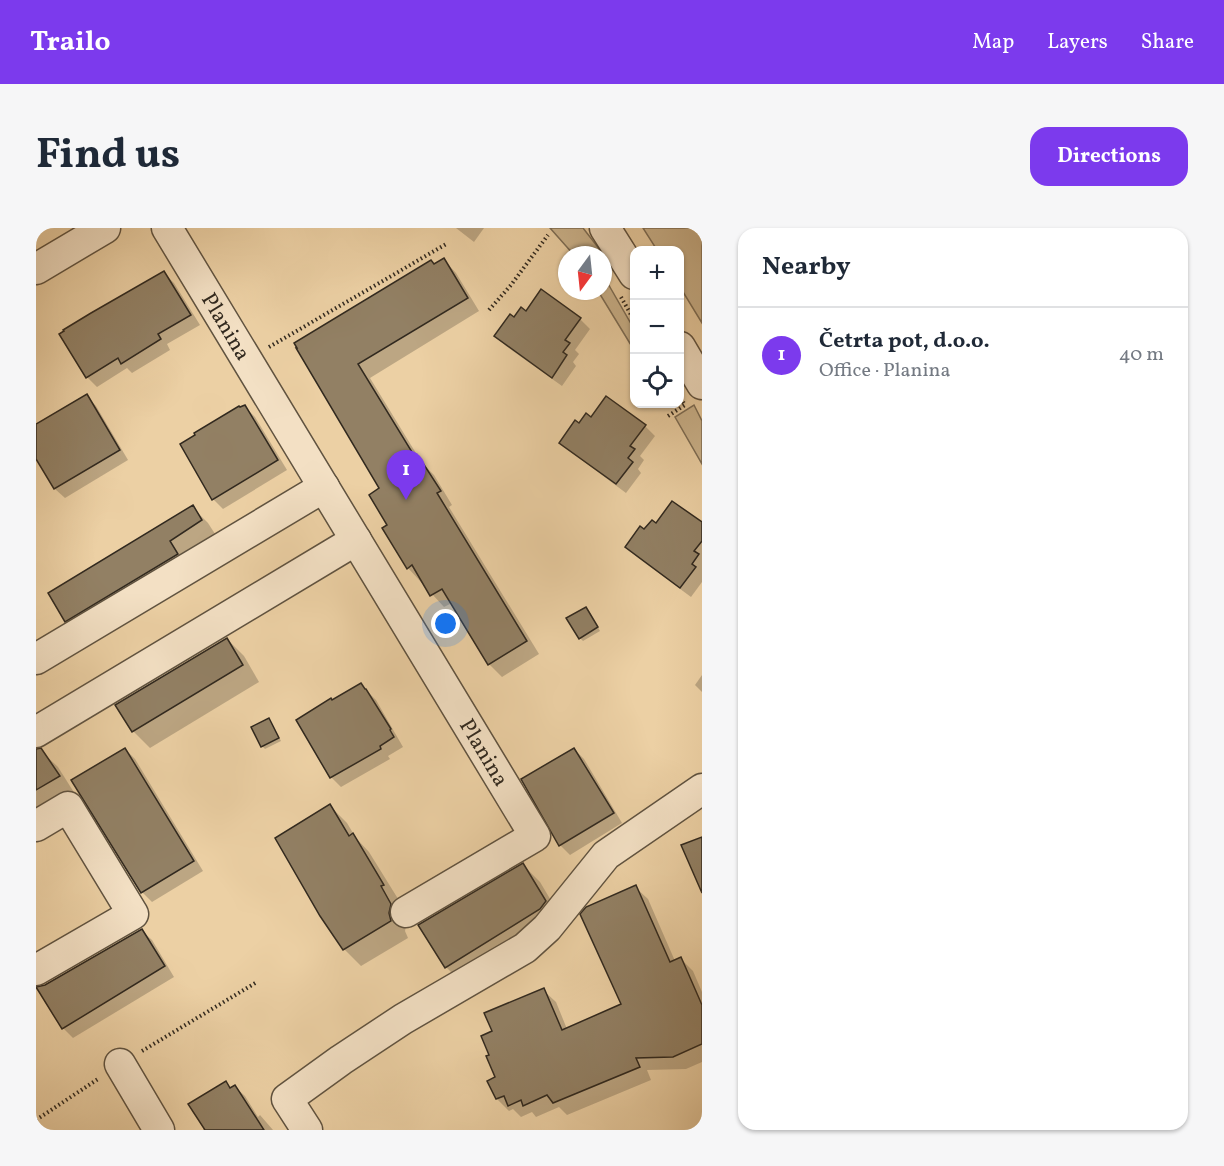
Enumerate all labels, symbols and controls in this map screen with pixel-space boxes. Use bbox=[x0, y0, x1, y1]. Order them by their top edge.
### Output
text: Trailo bbox=[30, 23, 111, 62]
text: Map bbox=[972, 28, 1014, 57]
text: Layers bbox=[1047, 28, 1108, 57]
text: Share bbox=[1141, 28, 1194, 57]
text: Find us bbox=[36, 127, 180, 186]
button: Directions bbox=[1030, 127, 1188, 186]
north arrow bbox=[558, 246, 612, 300]
map controls bbox=[630, 246, 684, 408]
button: + bbox=[630, 246, 684, 300]
text: Nearby bbox=[762, 249, 851, 285]
street label: Planina bbox=[192, 288, 257, 367]
button: − bbox=[630, 300, 684, 354]
text: Četrta pot, d.o.o. bbox=[819, 326, 990, 357]
text: 1 bbox=[777, 341, 786, 369]
text: 40 m bbox=[1119, 341, 1164, 369]
button: locate bbox=[630, 354, 684, 408]
text: Office · Planina bbox=[819, 357, 950, 385]
pin: 1 bbox=[386, 450, 425, 500]
your location bbox=[431, 609, 460, 638]
street label: Planina bbox=[450, 714, 515, 793]

